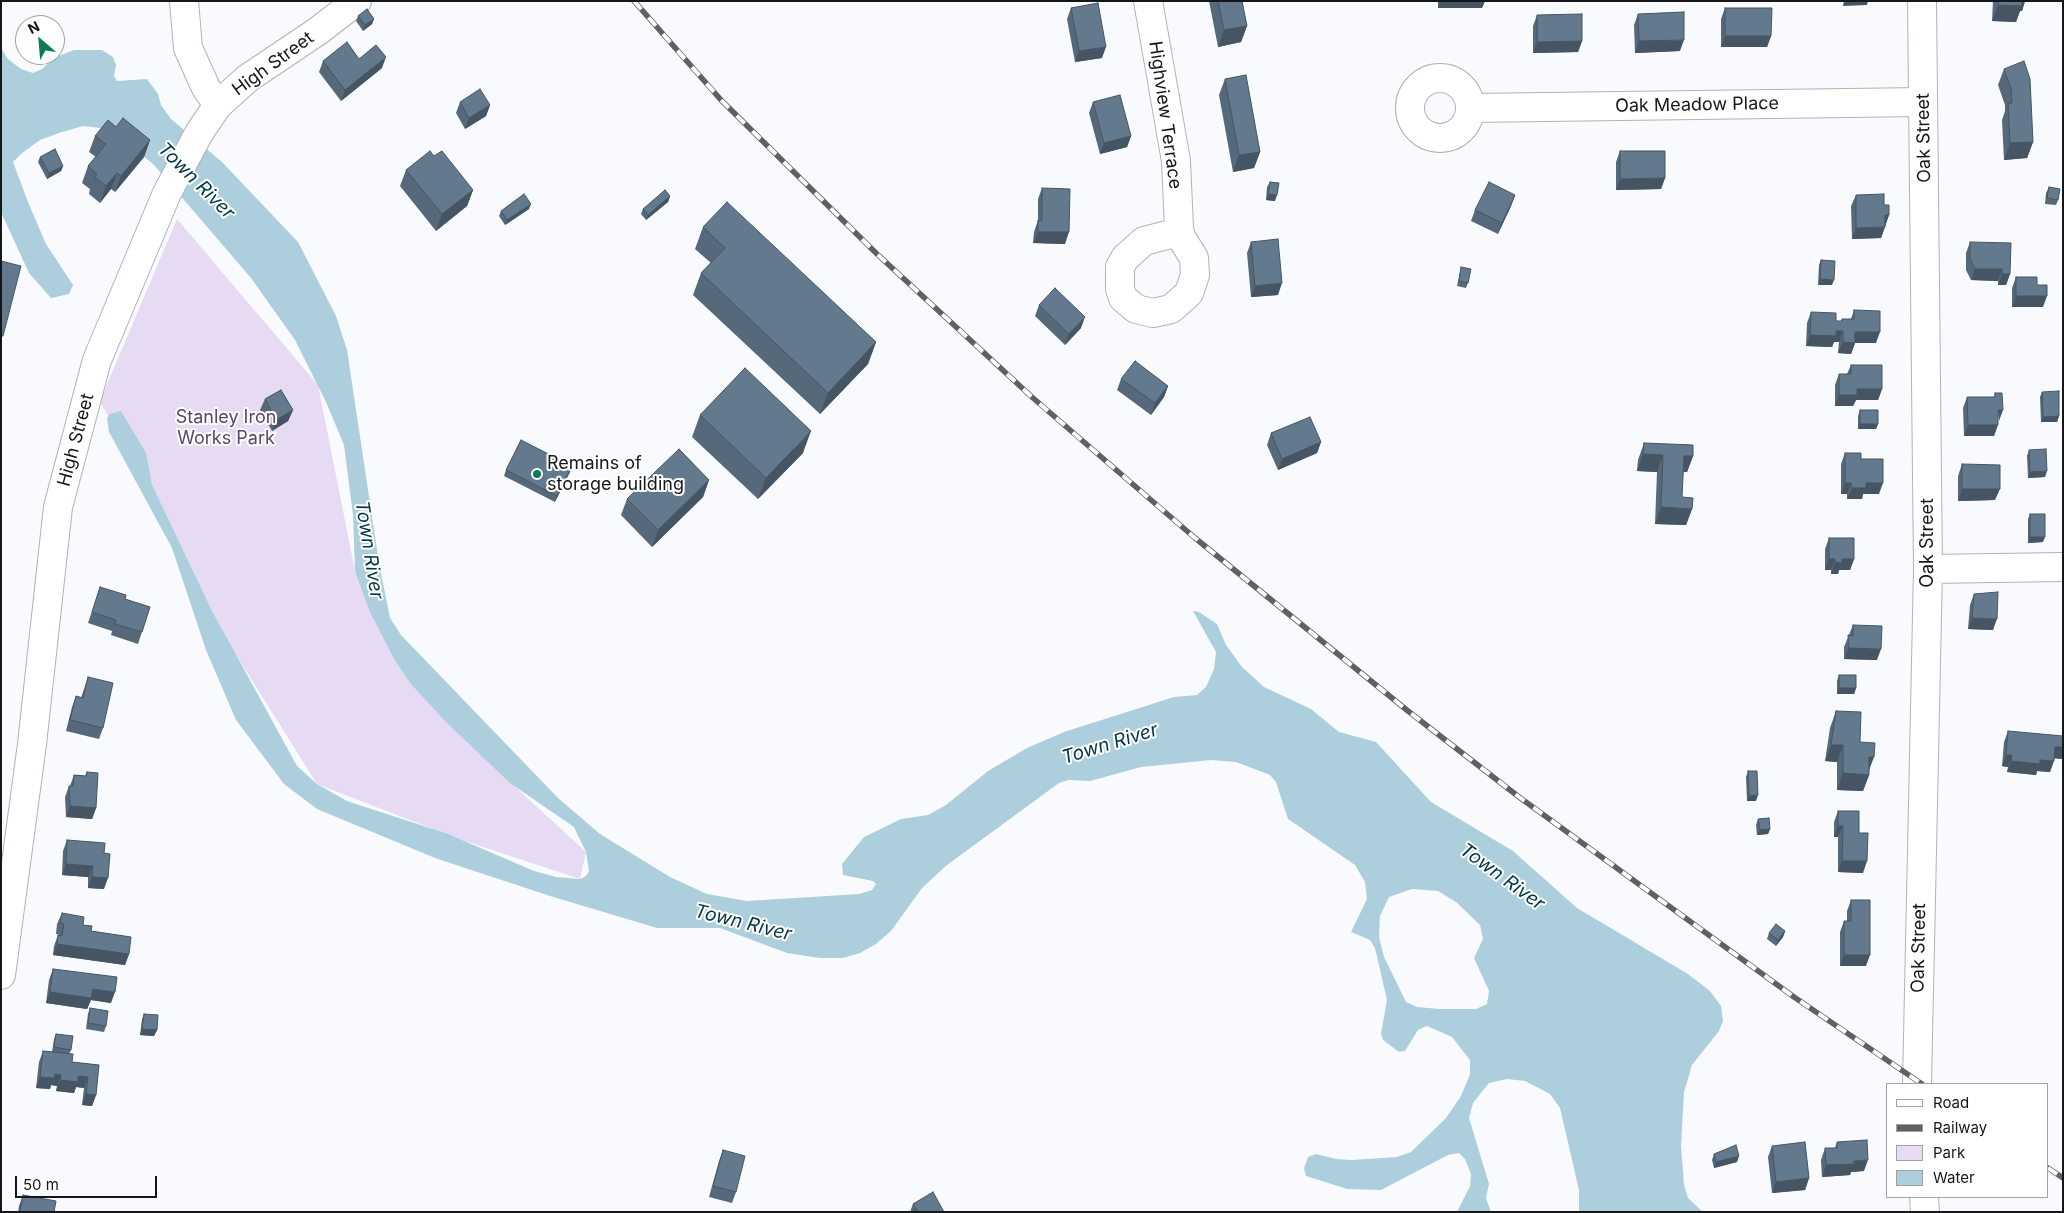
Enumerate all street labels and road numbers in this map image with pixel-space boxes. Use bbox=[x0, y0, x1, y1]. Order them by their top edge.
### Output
street label: High Street bbox=[228, 27, 318, 101]
street label: Highview Terrace bbox=[1144, 40, 1186, 190]
street label: Oak Meadow Place bbox=[1615, 93, 1779, 117]
street label: Oak Street bbox=[1912, 93, 1936, 183]
street label: High Street bbox=[53, 391, 99, 489]
street label: Oak Street bbox=[1917, 498, 1939, 588]
street label: Oak Street bbox=[1907, 903, 1931, 993]

